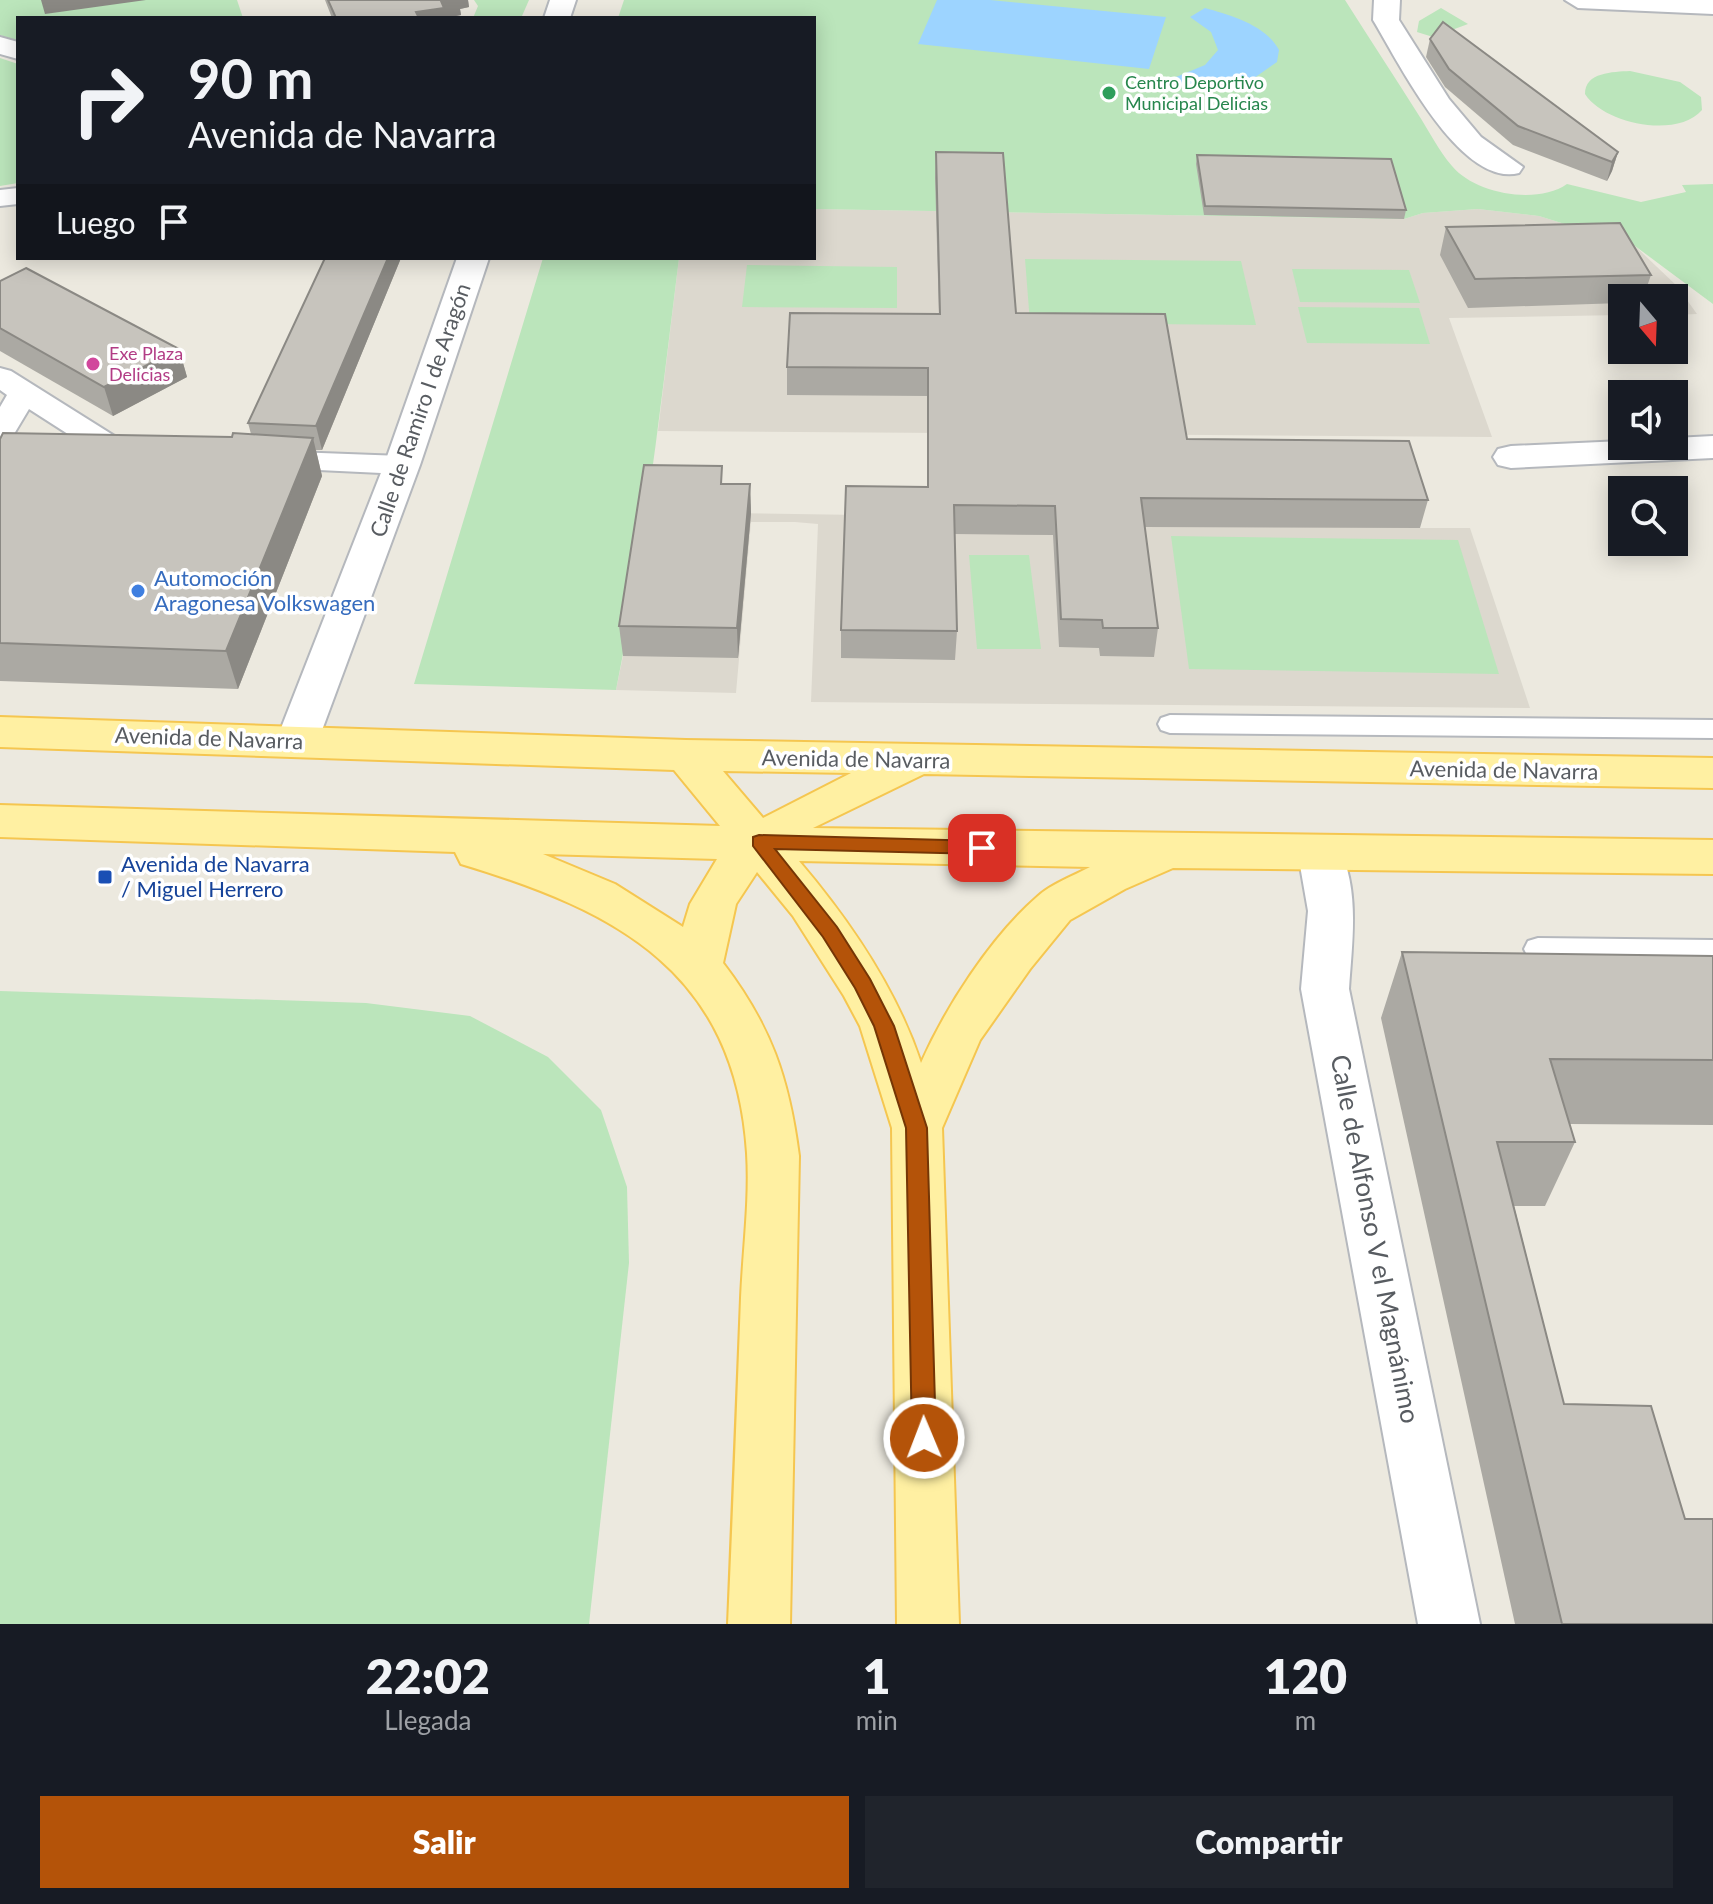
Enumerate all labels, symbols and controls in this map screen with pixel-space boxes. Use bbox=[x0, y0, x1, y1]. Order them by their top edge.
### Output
text: 90 m bbox=[188, 44, 313, 111]
icon: right bbox=[56, 48, 160, 152]
place label: Centro Deportivo Municipal Delicias bbox=[1125, 71, 1268, 114]
marker: Centro Deportivo Municipal Delicias bbox=[1100, 84, 1118, 102]
text: Avenida de Navarra bbox=[188, 112, 497, 156]
icon: arrive bbox=[152, 200, 196, 244]
text: Luego bbox=[56, 204, 136, 240]
street label: Calle de Ramiro I de Aragón bbox=[363, 279, 476, 540]
north arrow bbox=[1608, 284, 1688, 364]
map controls bbox=[1608, 284, 1688, 556]
place label: Exe Plaza Delicias bbox=[109, 342, 183, 385]
marker: Exe Plaza Delicias bbox=[84, 355, 102, 373]
button: sound bbox=[1608, 380, 1688, 460]
button: search bbox=[1608, 476, 1688, 556]
place label: Automoción Aragonesa Volkswagen bbox=[154, 564, 375, 616]
marker: Automoción Aragonesa Volkswagen bbox=[129, 582, 147, 600]
street label: Avenida de Navarra bbox=[114, 721, 304, 754]
street label: Avenida de Navarra bbox=[761, 743, 951, 774]
street label: Avenida de Navarra bbox=[1409, 754, 1599, 785]
pin bbox=[948, 814, 1016, 882]
icon: arrive bbox=[960, 826, 1004, 870]
place label: Avenida de Navarra / Miguel Herrero bbox=[121, 850, 310, 902]
marker: Avenida de Navarra / Miguel Herrero bbox=[96, 868, 114, 886]
street label: Calle de Alfonso V el Magnánimo bbox=[1325, 1052, 1427, 1426]
position arrow bbox=[882, 1396, 966, 1480]
text: 22:02 bbox=[366, 1647, 490, 1704]
text: 1 bbox=[863, 1647, 891, 1704]
text: 120 bbox=[1264, 1647, 1347, 1704]
text: Llegada bbox=[384, 1704, 471, 1736]
text: min bbox=[856, 1704, 898, 1736]
text: m bbox=[1295, 1704, 1316, 1736]
button: Salir bbox=[40, 1796, 849, 1888]
button: Compartir bbox=[865, 1796, 1673, 1888]

